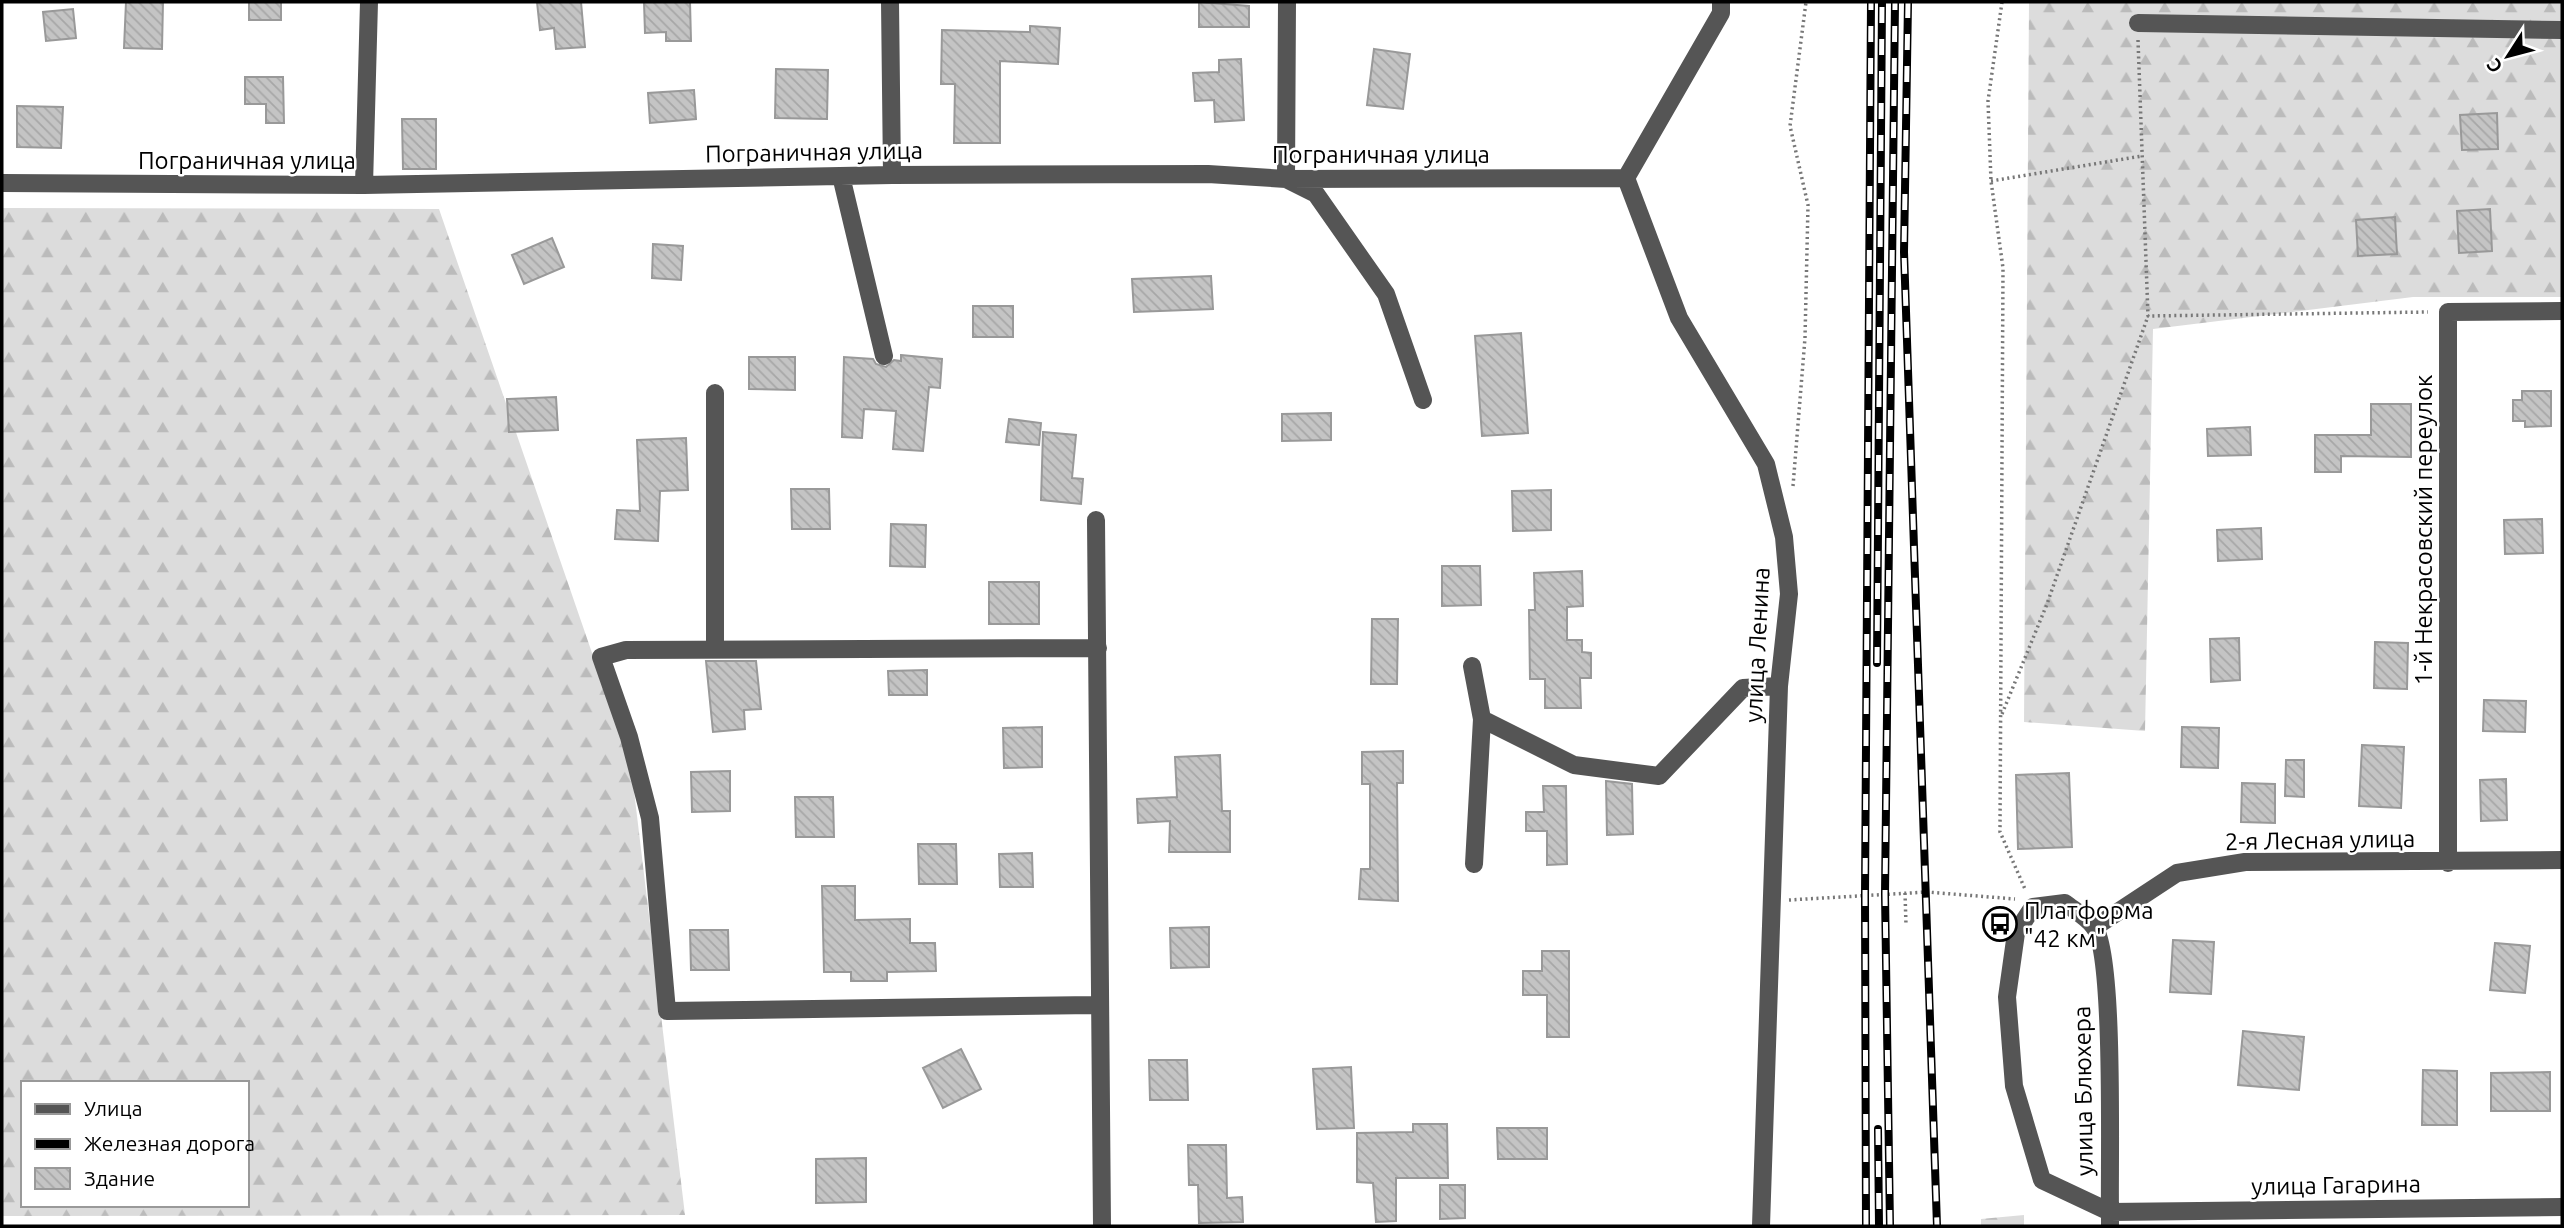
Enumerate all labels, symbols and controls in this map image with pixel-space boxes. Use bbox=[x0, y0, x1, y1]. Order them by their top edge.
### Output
north arrow bbox=[2473, 21, 2543, 91]
text: С bbox=[2482, 55, 2507, 77]
street label: Пограничная улица bbox=[705, 137, 923, 167]
street label: Пограничная улица bbox=[1272, 141, 1490, 168]
street label: Пограничная улица bbox=[138, 147, 356, 174]
street label: 1-й Некрасовский переулок bbox=[2410, 375, 2437, 685]
street label: улица Ленина bbox=[1739, 567, 1775, 723]
street label: 2-я Лесная улица bbox=[2225, 825, 2415, 855]
place label: Платформа "42 км" bbox=[2024, 897, 2154, 952]
bus stop icon: Платформа "42 км" bbox=[1981, 905, 2019, 943]
street label: улица Блюхера bbox=[2068, 1006, 2098, 1176]
legend bbox=[21, 1081, 248, 1207]
text: Улица bbox=[84, 1096, 142, 1120]
text: Железная дорога bbox=[84, 1131, 255, 1155]
text: Здание bbox=[84, 1166, 155, 1190]
street label: улица Гагарина bbox=[2251, 1170, 2421, 1200]

